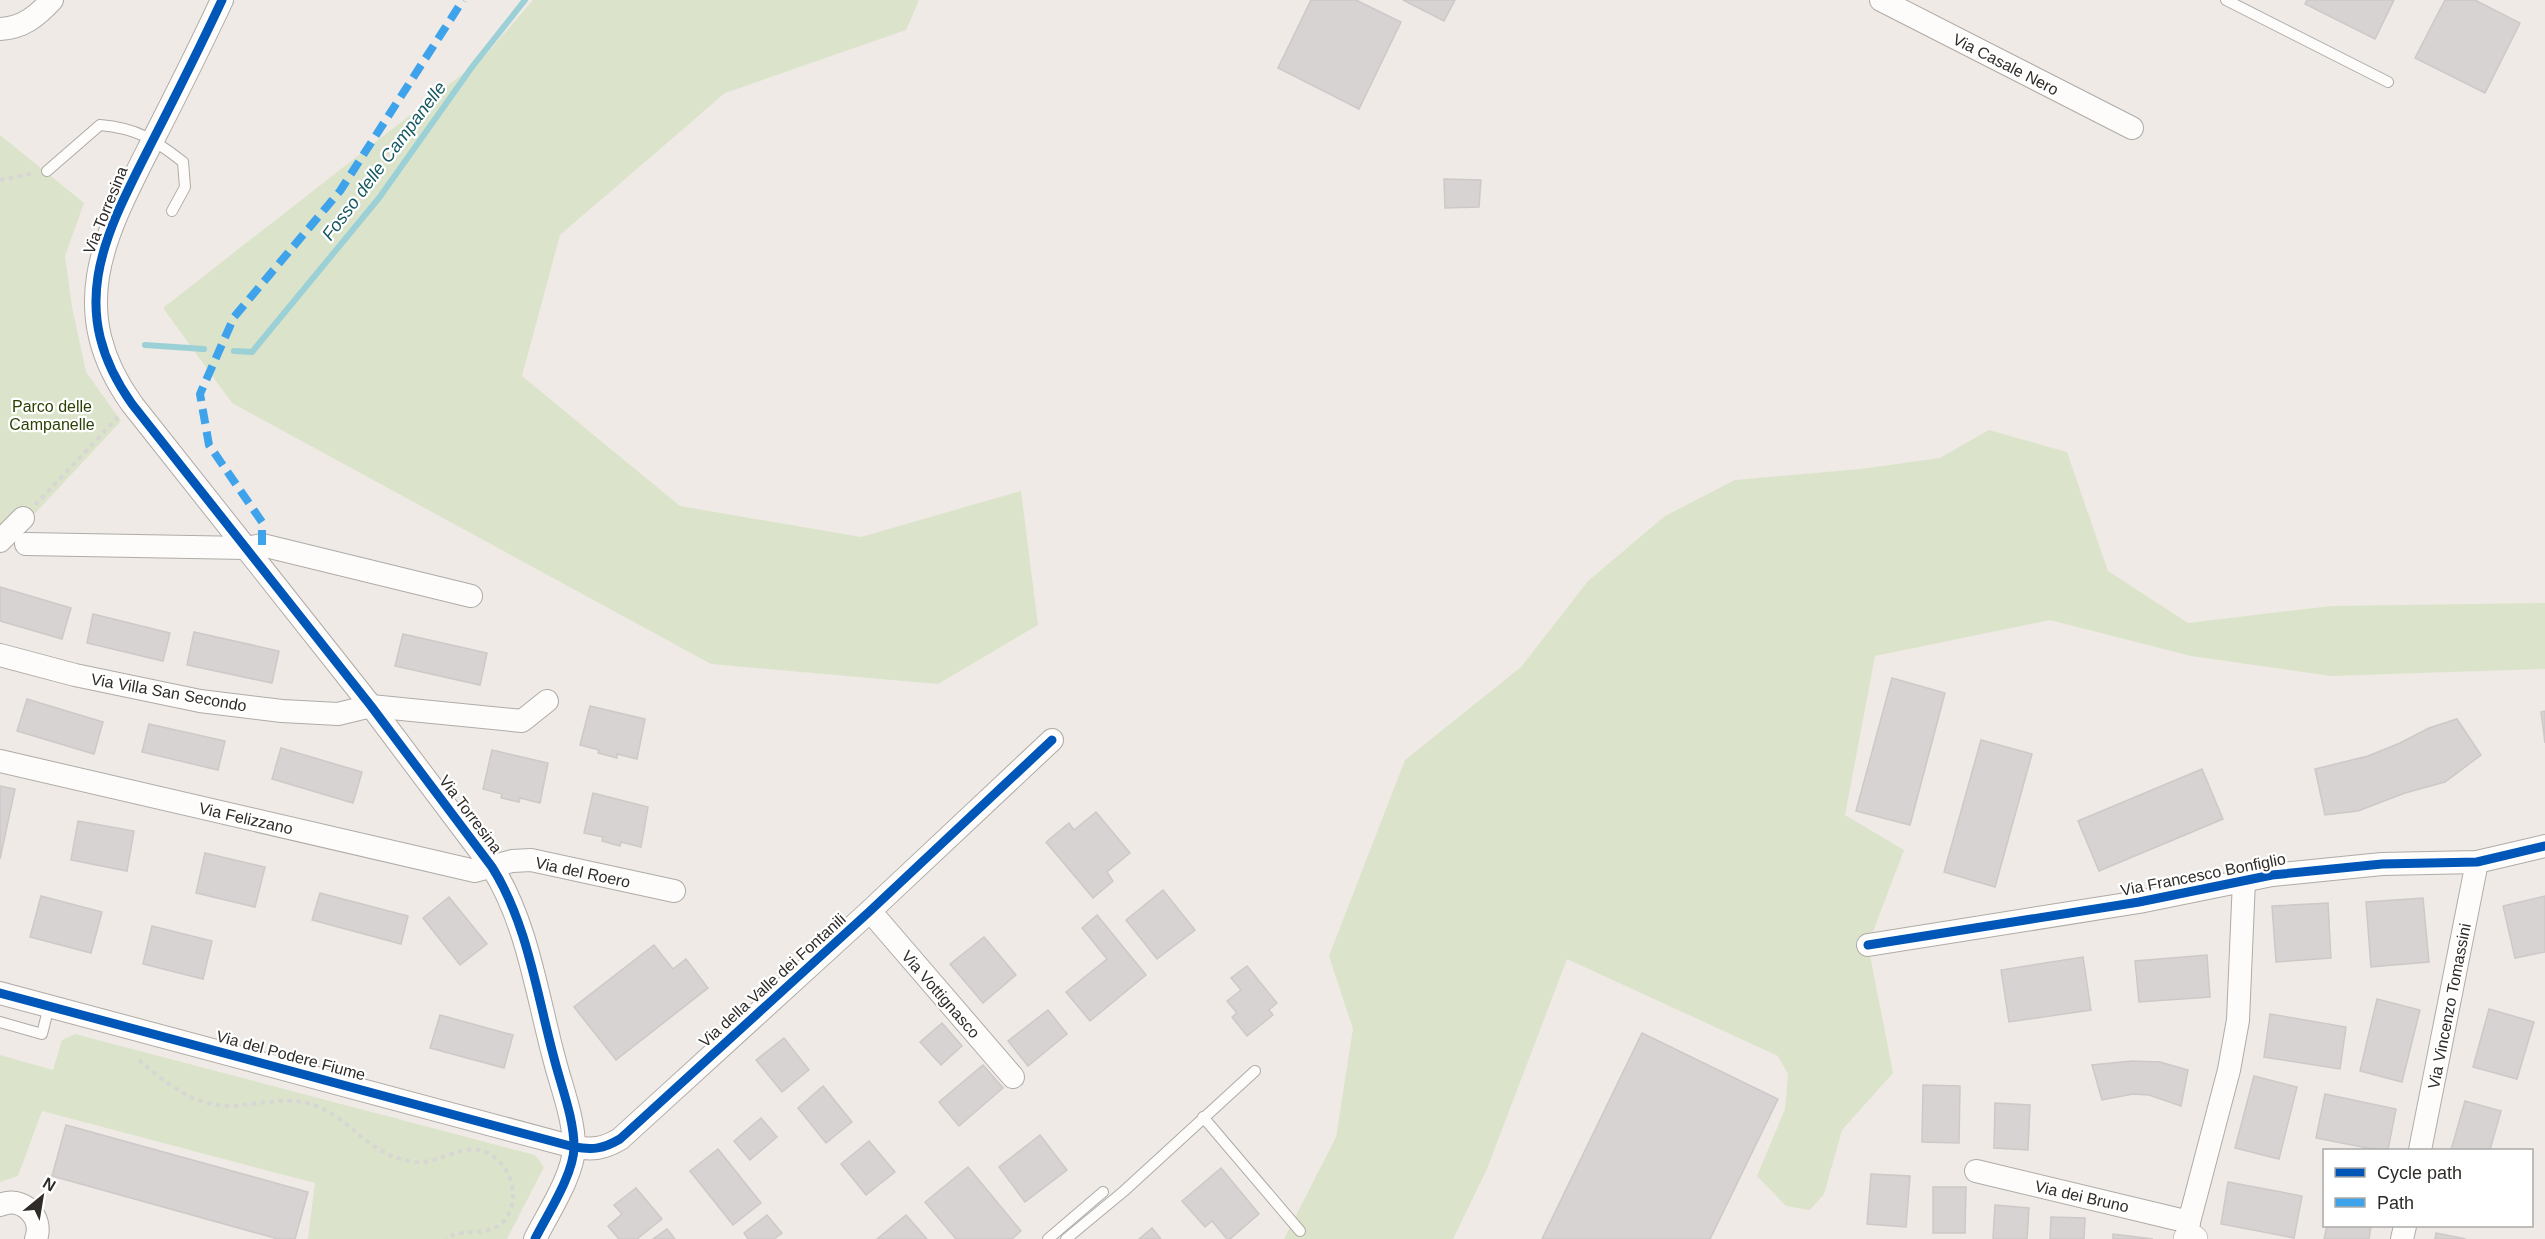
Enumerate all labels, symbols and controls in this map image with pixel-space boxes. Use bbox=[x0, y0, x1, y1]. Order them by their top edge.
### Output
street label: Via Casale Nero bbox=[1950, 30, 2061, 98]
water label: Fosso delle Campanelle bbox=[318, 78, 450, 244]
street label: Via Torresina bbox=[80, 164, 131, 256]
park label: Parco delle Campanelle bbox=[9, 398, 95, 433]
street label: Via Villa San Secondo bbox=[90, 670, 248, 715]
street label: Via Torresina bbox=[436, 772, 505, 857]
street label: Via Felizzano bbox=[197, 799, 295, 838]
street label: Via Francesco Bonfiglio bbox=[2119, 850, 2287, 899]
street label: Via del Roero bbox=[534, 854, 632, 891]
street label: Via della Valle dei Fontanili bbox=[696, 910, 849, 1050]
street label: Via Vincenzo Tomassini bbox=[2425, 922, 2474, 1090]
street label: Via Vottignasco bbox=[898, 947, 983, 1041]
street label: Via del Podere Fiume bbox=[214, 1027, 367, 1084]
legend bbox=[2323, 1149, 2533, 1227]
text: Cycle path bbox=[2377, 1163, 2462, 1183]
north arrow bbox=[12, 1167, 72, 1227]
text: N bbox=[40, 1174, 59, 1195]
street label: Via dei Bruno bbox=[2033, 1177, 2131, 1216]
text: Path bbox=[2377, 1193, 2414, 1213]

